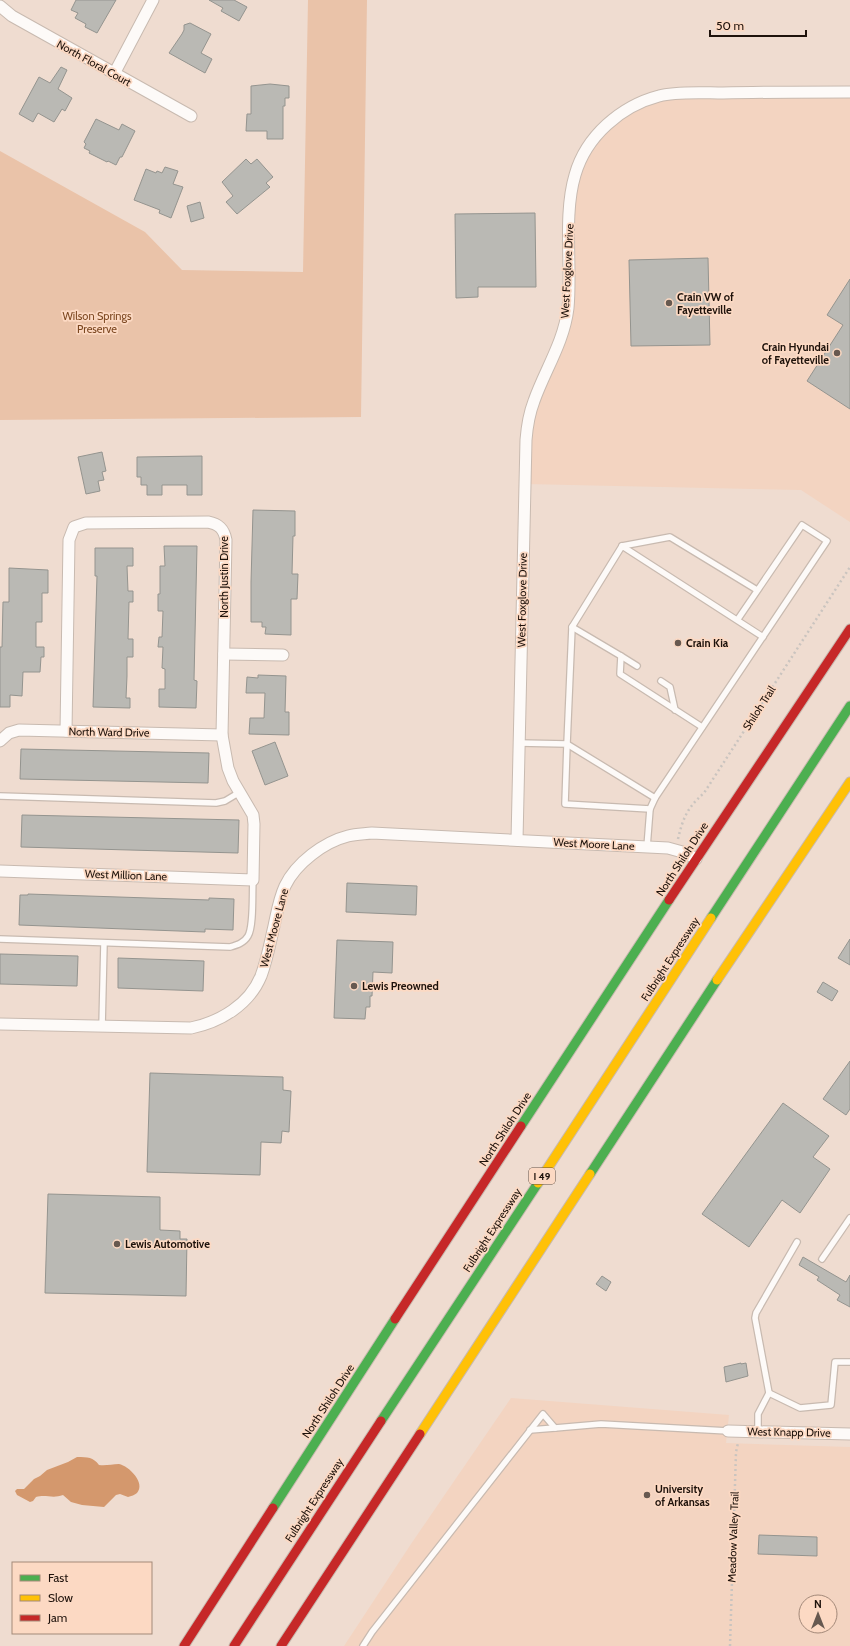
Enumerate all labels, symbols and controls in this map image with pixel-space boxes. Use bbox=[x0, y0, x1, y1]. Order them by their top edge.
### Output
scale bar bbox=[710, 12, 806, 38]
text: 50 m bbox=[716, 18, 744, 33]
street label: North Floral Court bbox=[54, 37, 134, 89]
street label: West Foxglove Drive bbox=[558, 223, 576, 319]
place label: Crain VW of Fayetteville bbox=[677, 290, 734, 317]
marker: Crain VW of Fayetteville bbox=[664, 298, 674, 308]
park label: Wilson Springs Preserve bbox=[63, 309, 132, 336]
place label: Crain Hyundai of Fayetteville bbox=[762, 340, 829, 367]
marker: Crain Hyundai of Fayetteville bbox=[832, 348, 842, 358]
street label: North Justin Drive bbox=[217, 536, 231, 618]
street label: West Foxglove Drive bbox=[514, 552, 530, 647]
place label: Crain Kia bbox=[686, 636, 729, 650]
marker: Crain Kia bbox=[673, 638, 683, 648]
street label: Shiloh Trail bbox=[739, 683, 779, 733]
street label: North Ward Drive bbox=[68, 724, 150, 740]
street label: North Shiloh Drive bbox=[653, 819, 711, 899]
street label: West Moore Lane bbox=[553, 835, 635, 853]
street label: West Million Lane bbox=[85, 867, 168, 883]
street label: West Moore Lane bbox=[257, 887, 291, 969]
street label: Fulbright Expressway bbox=[638, 914, 703, 1004]
place label: Lewis Preowned bbox=[362, 979, 439, 993]
marker: Lewis Preowned bbox=[349, 981, 359, 991]
street label: North Shiloh Drive bbox=[476, 1089, 534, 1169]
road number: I 49 bbox=[529, 1168, 555, 1184]
street label: Fulbright Expressway bbox=[460, 1185, 525, 1275]
place label: Lewis Automotive bbox=[125, 1237, 210, 1251]
marker: Lewis Automotive bbox=[112, 1239, 122, 1249]
street label: North Shiloh Drive bbox=[299, 1361, 357, 1441]
street label: West Knapp Drive bbox=[747, 1424, 831, 1440]
street label: Fulbright Expressway bbox=[282, 1455, 347, 1545]
place label: University of Arkansas bbox=[655, 1482, 710, 1509]
marker: University of Arkansas bbox=[642, 1490, 652, 1500]
street label: Meadow Valley Trail bbox=[724, 1491, 742, 1583]
legend bbox=[12, 1562, 152, 1634]
text: Fast bbox=[48, 1570, 68, 1585]
text: Slow bbox=[48, 1590, 73, 1605]
north arrow bbox=[798, 1594, 838, 1634]
text: N bbox=[814, 1597, 822, 1611]
text: Jam bbox=[47, 1610, 67, 1625]

